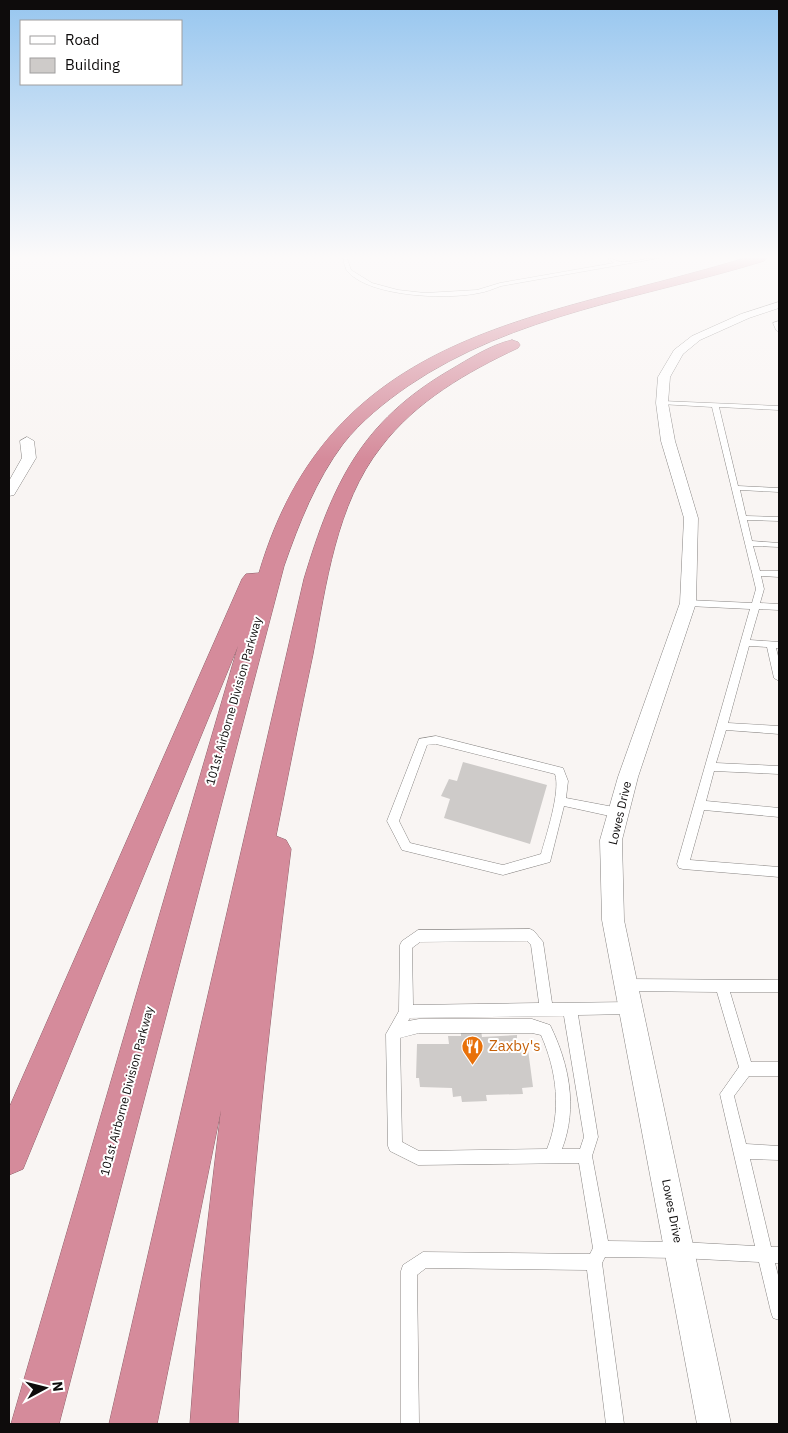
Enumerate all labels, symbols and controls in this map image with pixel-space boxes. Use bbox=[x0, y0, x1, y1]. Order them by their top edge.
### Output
legend bbox=[20, 20, 182, 85]
text: Road bbox=[65, 30, 100, 49]
text: Building bbox=[65, 55, 120, 74]
street label: 101st Airborne Division Parkway bbox=[202, 615, 265, 787]
street label: Lowes Drive bbox=[605, 779, 634, 846]
street label: 101st Airborne Division Parkway bbox=[97, 1005, 156, 1177]
restaurant icon: Zaxby's bbox=[461, 1034, 485, 1065]
place label: Zaxby's bbox=[489, 1036, 541, 1055]
street label: Lowes Drive bbox=[659, 1178, 686, 1245]
north arrow bbox=[20, 1363, 70, 1413]
text: N bbox=[48, 1380, 67, 1393]

